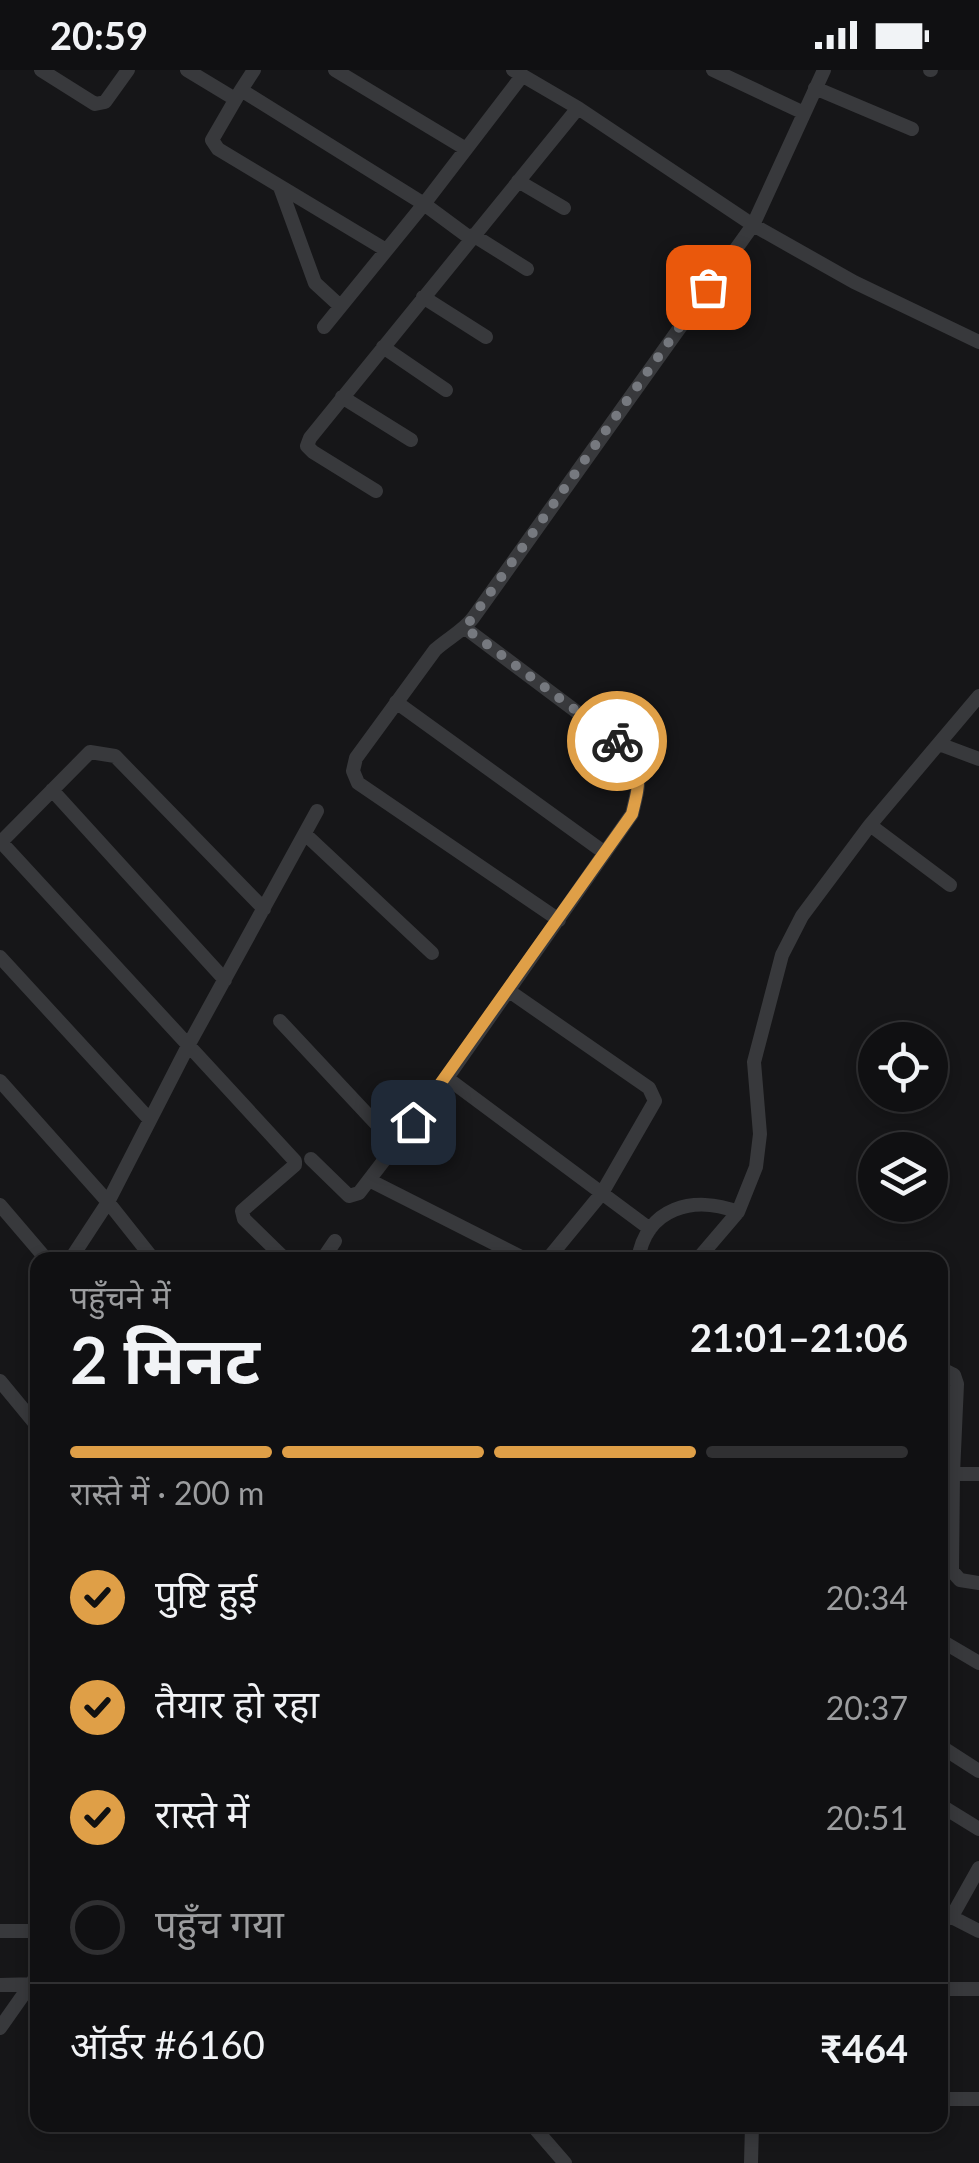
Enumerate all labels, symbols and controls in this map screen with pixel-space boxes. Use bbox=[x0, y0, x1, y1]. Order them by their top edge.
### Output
text: 20:59 bbox=[50, 12, 148, 58]
pin bbox=[666, 245, 751, 330]
icon: bag bbox=[681, 260, 736, 315]
courier bbox=[567, 691, 667, 791]
icon: bike bbox=[590, 714, 645, 769]
map controls bbox=[858, 1022, 948, 1222]
button: locate bbox=[858, 1022, 948, 1112]
pin bbox=[371, 1080, 456, 1165]
icon: home bbox=[386, 1095, 441, 1150]
button: layers bbox=[858, 1132, 948, 1222]
text: पहुँचने में bbox=[70, 1277, 171, 1316]
text: 21:01–21:06 bbox=[690, 1314, 908, 1360]
text: 2 मिनट bbox=[70, 1320, 260, 1398]
text: रास्ते में · 200 m bbox=[70, 1473, 264, 1512]
icon: check bbox=[70, 1570, 125, 1625]
text: पुष्टि हुई bbox=[155, 1570, 257, 1616]
text: 20:34 bbox=[826, 1578, 908, 1617]
icon: check bbox=[70, 1680, 125, 1735]
text: तैयार हो रहा bbox=[155, 1680, 319, 1726]
text: 20:37 bbox=[826, 1688, 908, 1727]
icon: check bbox=[70, 1790, 125, 1845]
text: रास्ते में bbox=[155, 1790, 249, 1836]
text: 20:51 bbox=[826, 1798, 908, 1837]
text: पहुँच गया bbox=[155, 1900, 284, 1946]
text: ऑर्डर #6160 bbox=[70, 2021, 265, 2067]
text: ₹464 bbox=[820, 2025, 908, 2071]

